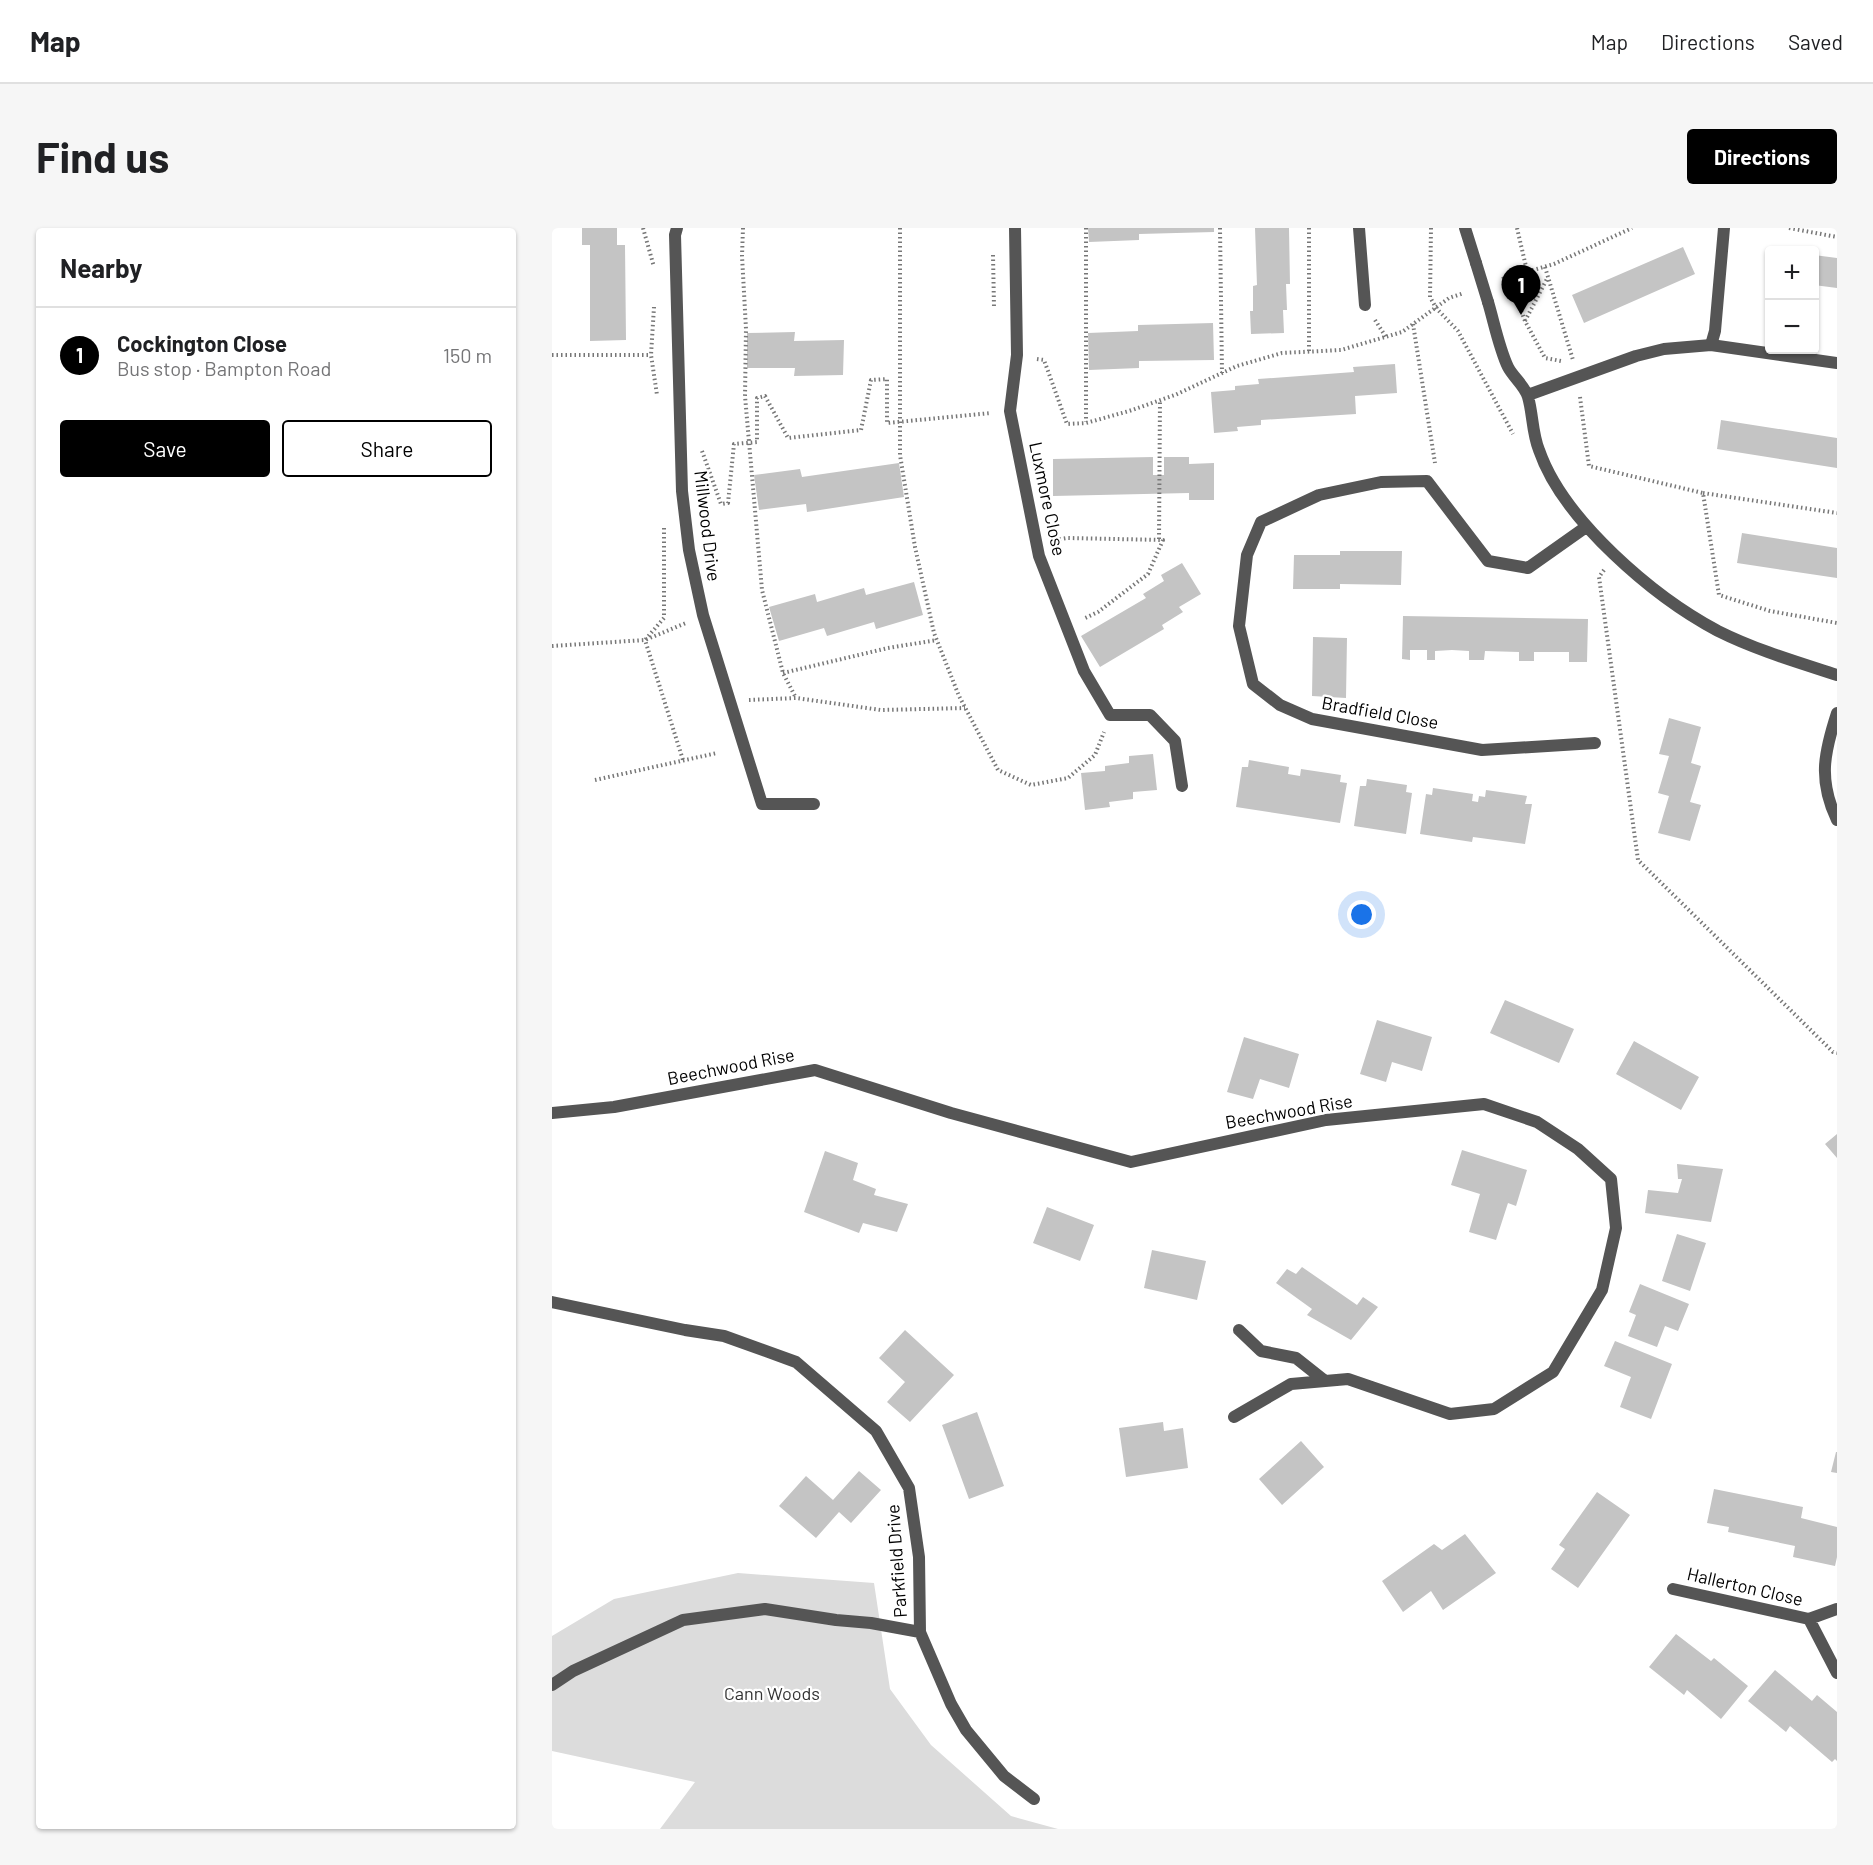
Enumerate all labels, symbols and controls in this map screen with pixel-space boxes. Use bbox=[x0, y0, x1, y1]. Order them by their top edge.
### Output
text: Map bbox=[30, 24, 81, 58]
text: Map bbox=[1591, 29, 1628, 54]
text: Directions bbox=[1661, 29, 1755, 54]
text: Saved bbox=[1788, 29, 1843, 54]
button: Directions bbox=[1687, 129, 1837, 184]
text: Find us bbox=[36, 131, 169, 181]
map controls bbox=[1765, 246, 1819, 354]
button: + bbox=[1765, 246, 1819, 300]
text: Nearby bbox=[60, 252, 142, 283]
pin: 1 bbox=[1502, 266, 1540, 315]
button: − bbox=[1765, 300, 1819, 354]
text: Cockington Close bbox=[117, 330, 287, 356]
text: 1 bbox=[76, 343, 83, 367]
text: 150 m bbox=[443, 343, 492, 367]
text: Bus stop · Bampton Road bbox=[117, 356, 331, 380]
button: Save bbox=[60, 420, 270, 477]
button: Share bbox=[282, 420, 492, 477]
street label: Luxmore Close bbox=[1025, 440, 1071, 558]
street label: Millwood Drive bbox=[690, 469, 726, 583]
street label: Bradfield Close bbox=[1320, 691, 1440, 733]
your location bbox=[1347, 900, 1376, 929]
street label: Beechwood Rise bbox=[665, 1043, 796, 1089]
street label: Beechwood Rise bbox=[1223, 1089, 1354, 1133]
street label: Parkfield Drive bbox=[881, 1504, 911, 1619]
street label: Hallerton Close bbox=[1685, 1562, 1805, 1610]
park label: Cann Woods bbox=[724, 1682, 820, 1704]

